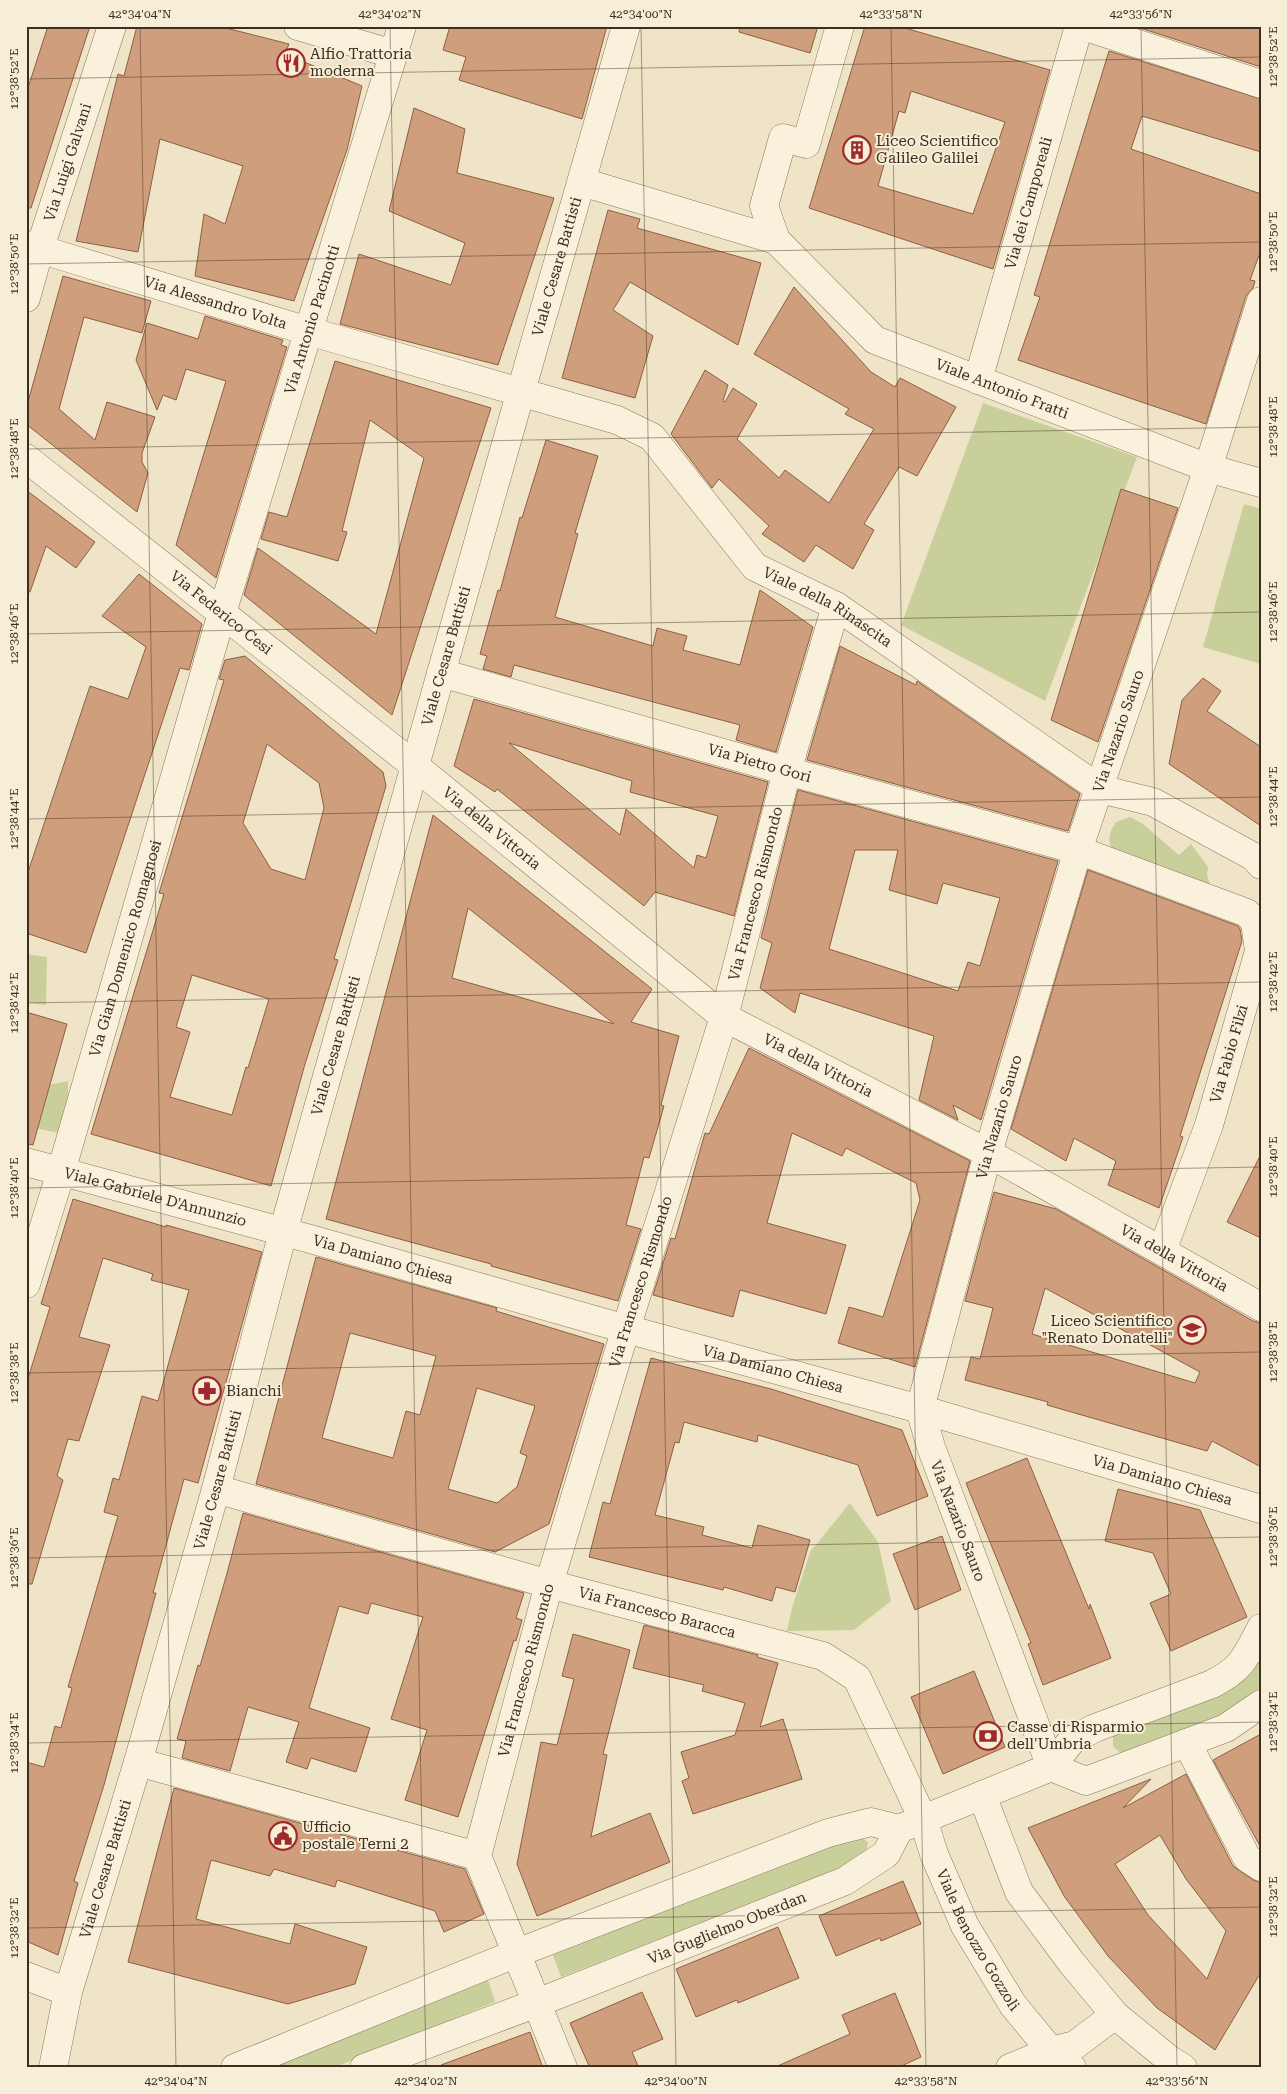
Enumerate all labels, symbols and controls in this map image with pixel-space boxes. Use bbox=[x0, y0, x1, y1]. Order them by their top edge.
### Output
text: 42°34'04"N bbox=[108, 7, 172, 21]
text: 42°34'02"N bbox=[358, 7, 422, 21]
text: 42°34'00"N bbox=[609, 7, 673, 21]
text: 42°33'58"N bbox=[859, 7, 923, 21]
text: 42°33'56"N bbox=[1109, 7, 1173, 21]
text: 12°38'52"E bbox=[1266, 26, 1280, 88]
place label: Alfio Trattoria moderna bbox=[310, 45, 412, 80]
text: 12°38'52"E bbox=[7, 48, 21, 110]
restaurant icon: Alfio Trattoria moderna bbox=[276, 48, 306, 78]
street label: Via Luigi Galvani bbox=[40, 101, 95, 224]
place label: Liceo Scientifico Galileo Galilei bbox=[876, 132, 999, 167]
street label: Via dei Camporeali bbox=[1001, 134, 1056, 271]
building icon: Liceo Scientifico Galileo Galilei bbox=[842, 135, 872, 165]
street label: Viale Cesare Battisti bbox=[528, 194, 585, 338]
text: 12°38'50"E bbox=[1266, 211, 1280, 273]
text: 12°38'50"E bbox=[7, 233, 21, 295]
street label: Via Antonio Pacinotti bbox=[281, 243, 343, 396]
street label: Via Alessandro Volta bbox=[142, 272, 289, 333]
street label: Viale Antonio Fratti bbox=[933, 355, 1071, 423]
text: 12°38'48"E bbox=[1266, 396, 1280, 458]
text: 12°38'48"E bbox=[7, 418, 21, 480]
street label: Viale della Rinascita bbox=[760, 563, 895, 651]
street label: Via Federico Cesi bbox=[167, 567, 276, 659]
text: 12°38'46"E bbox=[1266, 581, 1280, 643]
street label: Viale Cesare Battisti bbox=[418, 584, 474, 728]
text: 12°38'46"E bbox=[7, 603, 21, 665]
street label: Via Nazario Sauro bbox=[1089, 667, 1148, 795]
street label: Via Pietro Gori bbox=[706, 740, 813, 786]
text: 12°38'44"E bbox=[1266, 766, 1280, 828]
street label: Via della Vittoria bbox=[439, 783, 544, 873]
text: 12°38'44"E bbox=[7, 788, 21, 850]
street label: Via Francesco Rismondo bbox=[725, 805, 787, 982]
street label: Via Gian Domenico Romagnosi bbox=[86, 838, 165, 1059]
text: 12°38'42"E bbox=[1266, 951, 1280, 1013]
text: 12°38'42"E bbox=[7, 972, 21, 1034]
street label: Viale Cesare Battisti bbox=[307, 974, 364, 1118]
street label: Via Fabio Filzi bbox=[1206, 1003, 1252, 1105]
street label: Via della Vittoria bbox=[760, 1030, 876, 1101]
street label: Via Nazario Sauro bbox=[972, 1053, 1026, 1181]
text: 12°38'40"E bbox=[1266, 1136, 1280, 1198]
text: 12°38'40"E bbox=[7, 1157, 21, 1219]
street label: Viale Gabriele D'Annunzio bbox=[62, 1164, 249, 1230]
street label: Via Francesco Rismondo bbox=[606, 1194, 676, 1370]
street label: Via della Vittoria bbox=[1117, 1220, 1231, 1296]
street label: Via Damiano Chiesa bbox=[311, 1231, 455, 1288]
place label: Liceo Scientifico "Renato Donatelli" bbox=[1041, 1312, 1173, 1347]
school or university icon: Liceo Scientifico "Renato Donatelli" bbox=[1177, 1315, 1207, 1345]
text: 12°38'38"E bbox=[1266, 1321, 1280, 1383]
street label: Via Damiano Chiesa bbox=[701, 1341, 845, 1397]
text: 12°38'38"E bbox=[7, 1342, 21, 1404]
pharmacy icon: Bianchi bbox=[192, 1376, 222, 1406]
place label: Bianchi bbox=[226, 1382, 282, 1400]
street label: Viale Cesare Battisti bbox=[190, 1408, 245, 1552]
street label: Via Damiano Chiesa bbox=[1090, 1451, 1234, 1509]
street label: Via Nazario Sauro bbox=[927, 1458, 989, 1584]
text: 12°38'36"E bbox=[1266, 1506, 1280, 1568]
text: 12°38'36"E bbox=[7, 1527, 21, 1589]
street label: Via Francesco Rismondo bbox=[495, 1581, 558, 1759]
street label: Via Francesco Baracca bbox=[576, 1583, 738, 1642]
text: 12°38'34"E bbox=[1266, 1691, 1280, 1753]
text: 12°38'34"E bbox=[7, 1712, 21, 1774]
place label: Casse di Risparmio dell'Umbria bbox=[1007, 1718, 1144, 1753]
bank icon: Casse di Risparmio dell'Umbria bbox=[973, 1721, 1003, 1751]
street label: Viale Cesare Battisti bbox=[76, 1797, 135, 1941]
place label: Ufficio postale Terni 2 bbox=[302, 1818, 409, 1853]
public building icon: Ufficio postale Terni 2 bbox=[268, 1821, 298, 1851]
street label: Viale Benozzo Gozzoli bbox=[933, 1866, 1023, 2015]
text: 12°38'32"E bbox=[1266, 1876, 1280, 1938]
street label: Via Guglielmo Oberdan bbox=[645, 1888, 809, 1968]
text: 12°38'32"E bbox=[7, 1897, 21, 1959]
text: 42°34'04"N bbox=[144, 2074, 208, 2088]
text: 42°34'02"N bbox=[394, 2074, 458, 2088]
text: 42°34'00"N bbox=[644, 2074, 708, 2088]
text: 42°33'58"N bbox=[894, 2074, 958, 2088]
text: 42°33'56"N bbox=[1145, 2074, 1209, 2088]

